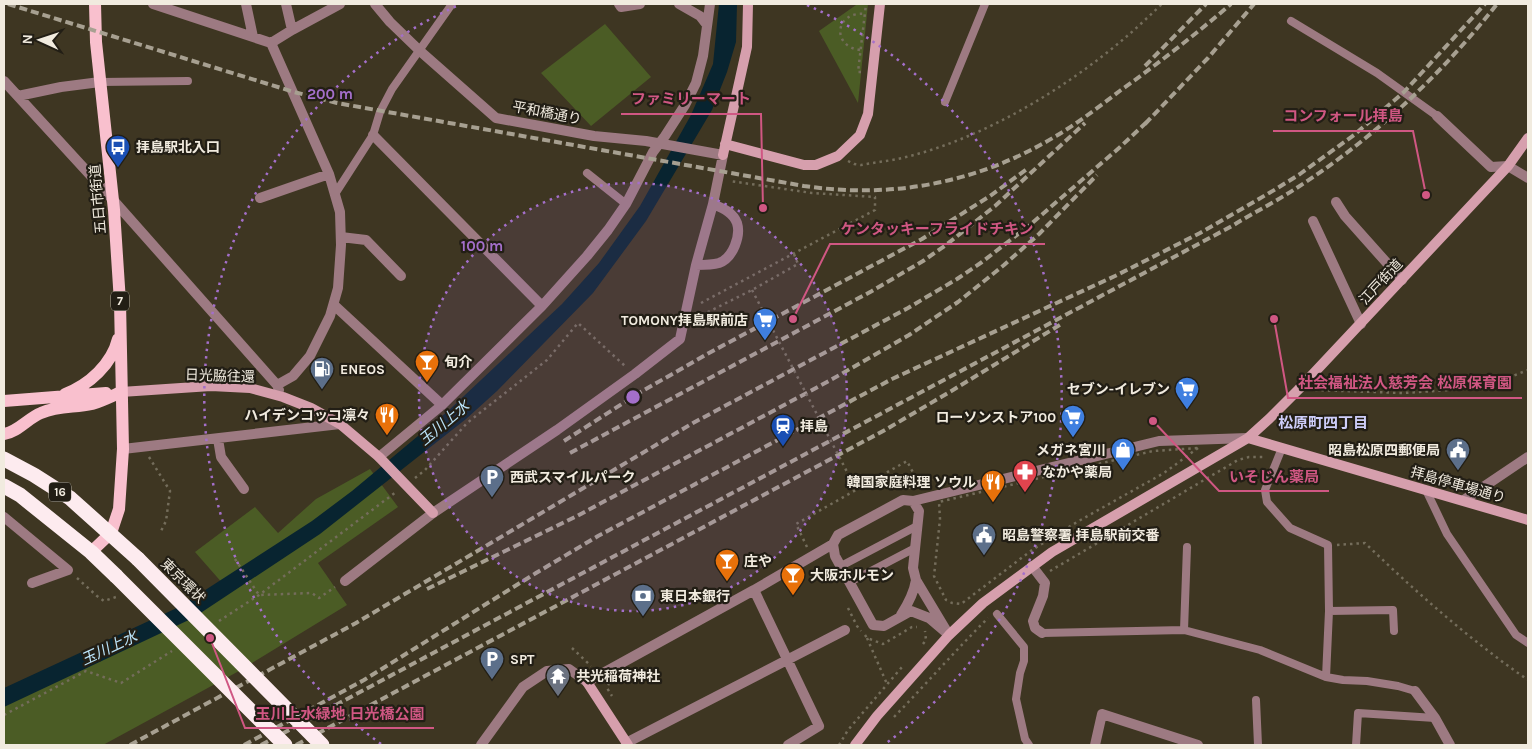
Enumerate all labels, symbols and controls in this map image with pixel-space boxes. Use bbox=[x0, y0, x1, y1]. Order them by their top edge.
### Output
north arrow bbox=[15, 15, 65, 65]
text: N bbox=[19, 34, 36, 45]
callout: ファミリーマート bbox=[621, 84, 761, 114]
text: 200 m bbox=[307, 85, 353, 103]
text: ファミリーマート bbox=[631, 90, 751, 108]
street label: 平和橋通り bbox=[511, 98, 583, 128]
callout: コンフォール拝島 bbox=[1273, 101, 1413, 131]
text: コンフォール拝島 bbox=[1283, 107, 1403, 125]
bus stop icon: 拝島駅北入口 bbox=[105, 134, 131, 168]
place label: 拝島駅北入口 bbox=[136, 139, 220, 156]
street label: 五日市街道 bbox=[86, 163, 110, 235]
callout: ケンタッキーフライドチキン bbox=[830, 214, 1045, 244]
text: ケンタッキーフライドチキン bbox=[840, 220, 1034, 238]
text: 100 m bbox=[461, 237, 503, 255]
street label: 江戸街道 bbox=[1356, 256, 1406, 308]
road number: 7 bbox=[111, 292, 129, 310]
supermarket icon: TOMONY拝島駅前店 bbox=[752, 307, 778, 341]
place label: TOMONY拝島駅前店 bbox=[621, 312, 748, 329]
bar icon: 旬介 bbox=[414, 349, 440, 383]
place label: 旬介 bbox=[444, 354, 473, 371]
fuel station icon: ENEOS bbox=[309, 356, 335, 390]
place label: ENEOS bbox=[340, 361, 385, 378]
street label: 日光脇往還 bbox=[185, 366, 255, 386]
callout: 社会福祉法人慈芳会 松原保育園 bbox=[1288, 368, 1522, 398]
text: 社会福祉法人慈芳会 松原保育園 bbox=[1298, 374, 1512, 392]
supermarket icon: セブン-イレブン bbox=[1174, 376, 1200, 410]
place label: セブン-イレブン bbox=[1067, 381, 1170, 398]
centre of rings bbox=[624, 388, 642, 406]
water label: 玉川上水 bbox=[415, 396, 474, 449]
restaurant icon: ハイデンコッコ凛々 bbox=[374, 402, 400, 436]
supermarket icon: ローソンストア100 bbox=[1060, 404, 1086, 438]
place label: ハイデンコッコ凛々 bbox=[244, 407, 370, 424]
place label: ローソンストア100 bbox=[936, 409, 1056, 426]
station icon: 拝島 bbox=[770, 413, 796, 447]
district label: 松原町四丁目 bbox=[1278, 414, 1368, 432]
place label: 拝島 bbox=[800, 418, 828, 435]
shop icon: メガネ宮川 bbox=[1110, 437, 1136, 471]
public building icon: 昭島松原四郵便局 bbox=[1445, 437, 1471, 471]
place label: メガネ宮川 bbox=[1036, 442, 1106, 459]
place label: 昭島松原四郵便局 bbox=[1328, 442, 1440, 459]
pharmacy icon: なかや薬局 bbox=[1012, 459, 1038, 493]
callout: いそじん薬局 bbox=[1219, 461, 1329, 491]
street label: 拝島停車場通り bbox=[1409, 463, 1507, 507]
parking icon: 西武スマイルパーク bbox=[479, 464, 505, 498]
place label: なかや薬局 bbox=[1042, 464, 1112, 481]
text: いそじん薬局 bbox=[1229, 468, 1319, 486]
place label: 西武スマイルパーク bbox=[510, 469, 636, 486]
restaurant icon: 韓国家庭料理 ソウル bbox=[980, 469, 1006, 503]
place label: 韓国家庭料理 ソウル bbox=[846, 474, 976, 491]
road number: 16 bbox=[49, 482, 71, 502]
public building icon: 昭島警察署 拝島駅前交番 bbox=[971, 522, 997, 556]
place label: 昭島警察署 拝島駅前交番 bbox=[1002, 527, 1160, 544]
bar icon: 庄や bbox=[714, 548, 740, 582]
place label: 庄や bbox=[744, 553, 772, 570]
street label: 東京環状 bbox=[157, 555, 209, 607]
bar icon: 大阪ホルモン bbox=[780, 562, 806, 596]
place label: 大阪ホルモン bbox=[810, 567, 894, 584]
bank icon: 東日本銀行 bbox=[630, 583, 656, 617]
place label: 東日本銀行 bbox=[660, 588, 730, 605]
water label: 玉川上水 bbox=[78, 626, 142, 669]
parking icon: SPT bbox=[479, 646, 505, 680]
place label: SPT bbox=[510, 651, 535, 668]
temple icon: 共光稲荷神社 bbox=[545, 663, 571, 697]
place label: 共光稲荷神社 bbox=[576, 668, 660, 685]
callout: 玉川上水緑地 日光橋公園 bbox=[245, 698, 434, 728]
text: 玉川上水緑地 日光橋公園 bbox=[256, 705, 424, 723]

